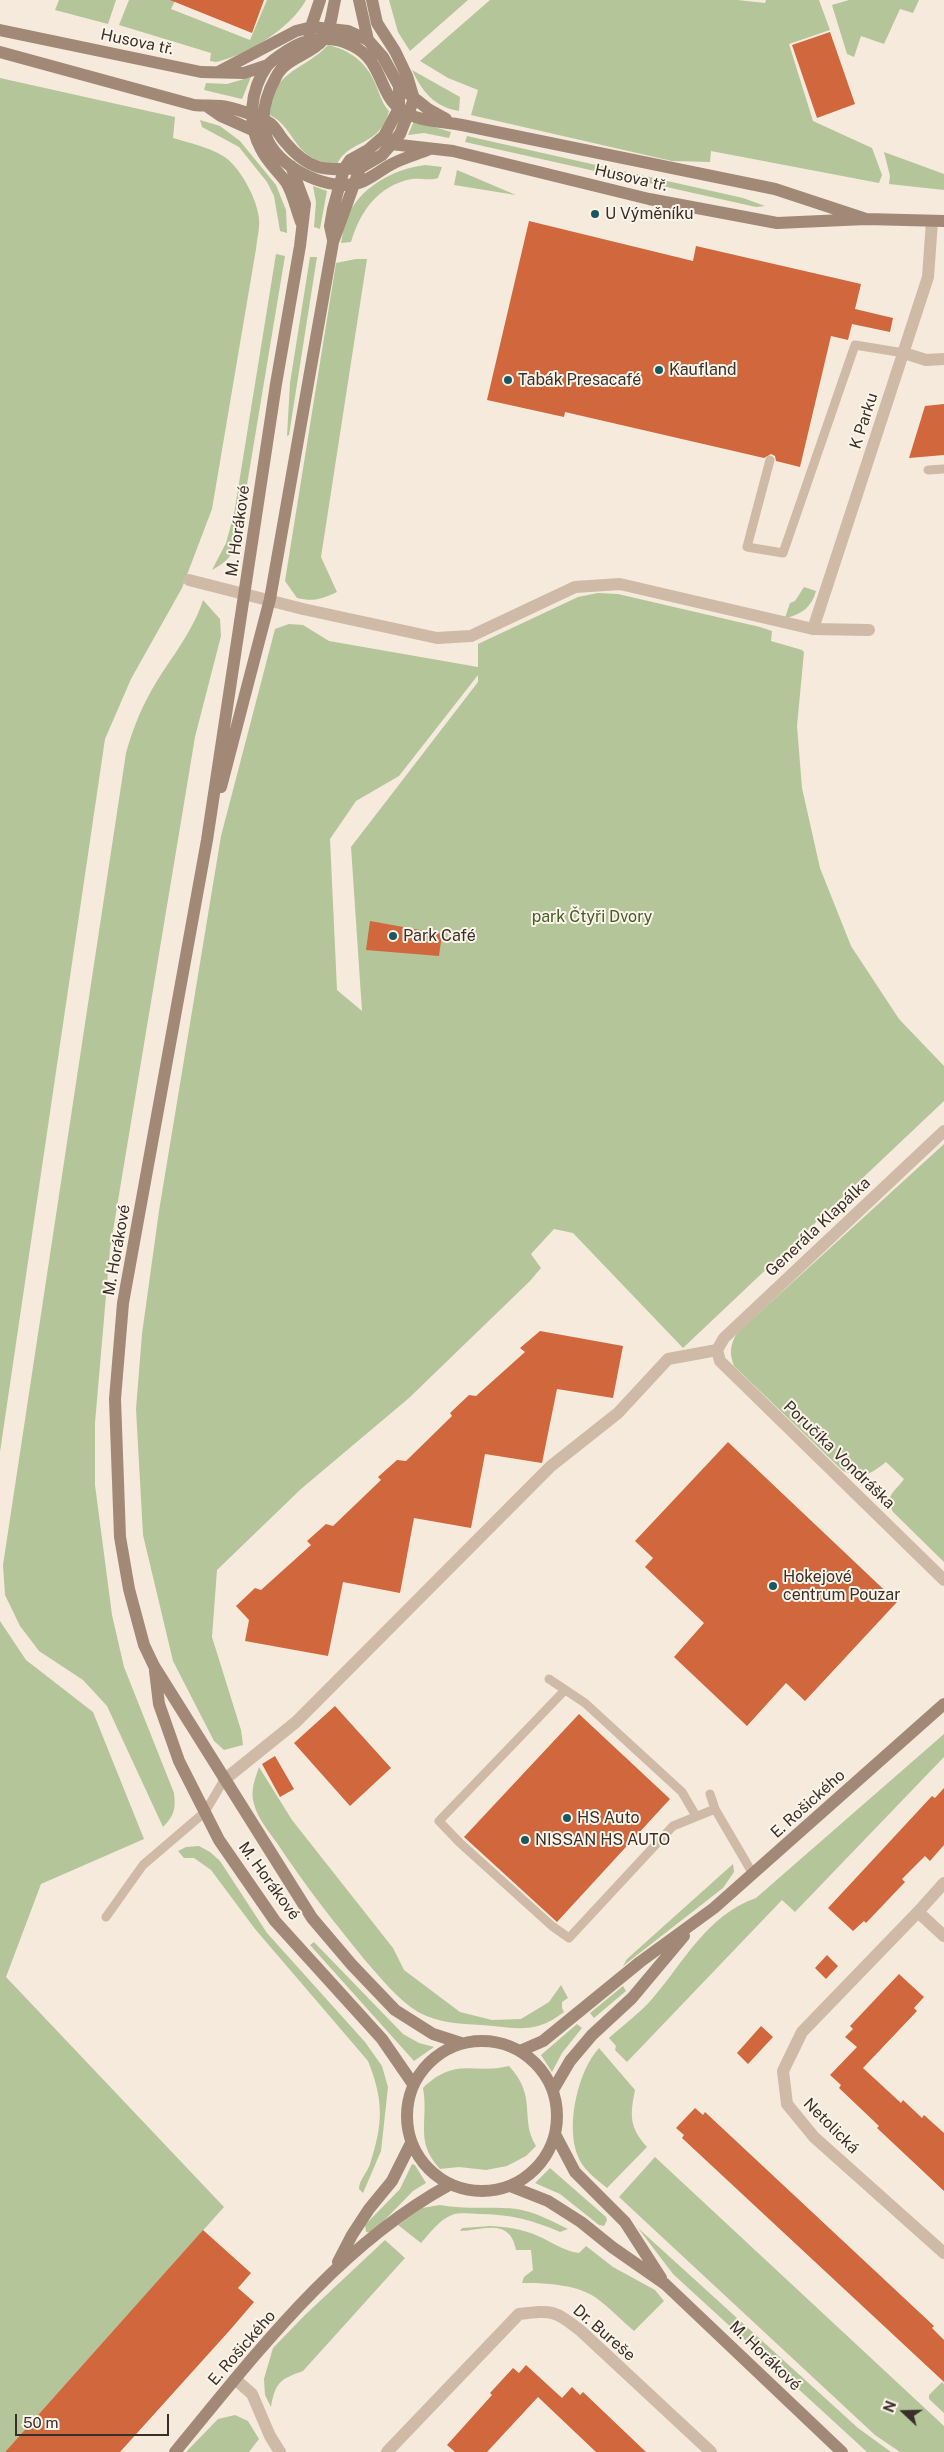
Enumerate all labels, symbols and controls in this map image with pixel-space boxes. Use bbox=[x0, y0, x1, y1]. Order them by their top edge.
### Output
street label: Husova tř. bbox=[99, 25, 175, 59]
street label: Husova tř. bbox=[593, 160, 669, 196]
place label: U Výměníku bbox=[605, 204, 694, 224]
marker: U Výměníku bbox=[589, 208, 601, 220]
place label: Kaufland bbox=[669, 360, 737, 380]
marker: Kaufland bbox=[653, 364, 665, 376]
place label: Tabák Presacafé bbox=[518, 370, 641, 390]
marker: Tabák Presacafé bbox=[502, 374, 514, 386]
street label: K Parku bbox=[846, 390, 882, 452]
street label: M. Horákové bbox=[222, 484, 254, 578]
park label: park Čtyři Dvory bbox=[532, 907, 652, 927]
place label: Park Café bbox=[403, 926, 476, 946]
marker: Park Café bbox=[387, 930, 399, 942]
street label: Generála Klapálka bbox=[762, 1173, 874, 1281]
street label: M. Horákové bbox=[100, 1203, 134, 1297]
street label: Poručíka Vondráška bbox=[779, 1397, 899, 1513]
place label: Hokejové centrum Pouzar bbox=[783, 1567, 900, 1605]
marker: Hokejové centrum Pouzar bbox=[767, 1580, 779, 1592]
street label: E. Rošického bbox=[767, 1766, 849, 1842]
place label: HS Auto bbox=[577, 1808, 639, 1828]
marker: HS Auto bbox=[561, 1812, 573, 1824]
place label: NISSAN HS AUTO bbox=[535, 1830, 670, 1850]
marker: NISSAN HS AUTO bbox=[519, 1834, 531, 1846]
street label: M. Horákové bbox=[234, 1838, 304, 1924]
street label: Netolická bbox=[799, 2094, 863, 2158]
street label: Dr. Bureše bbox=[569, 2301, 639, 2365]
street label: E. Rošického bbox=[204, 2307, 280, 2389]
street label: M. Horákové bbox=[725, 2317, 805, 2395]
north arrow bbox=[879, 2387, 929, 2437]
text: N bbox=[881, 2399, 899, 2415]
scale bar bbox=[18, 2404, 171, 2436]
text: 50 m bbox=[23, 2414, 58, 2431]

